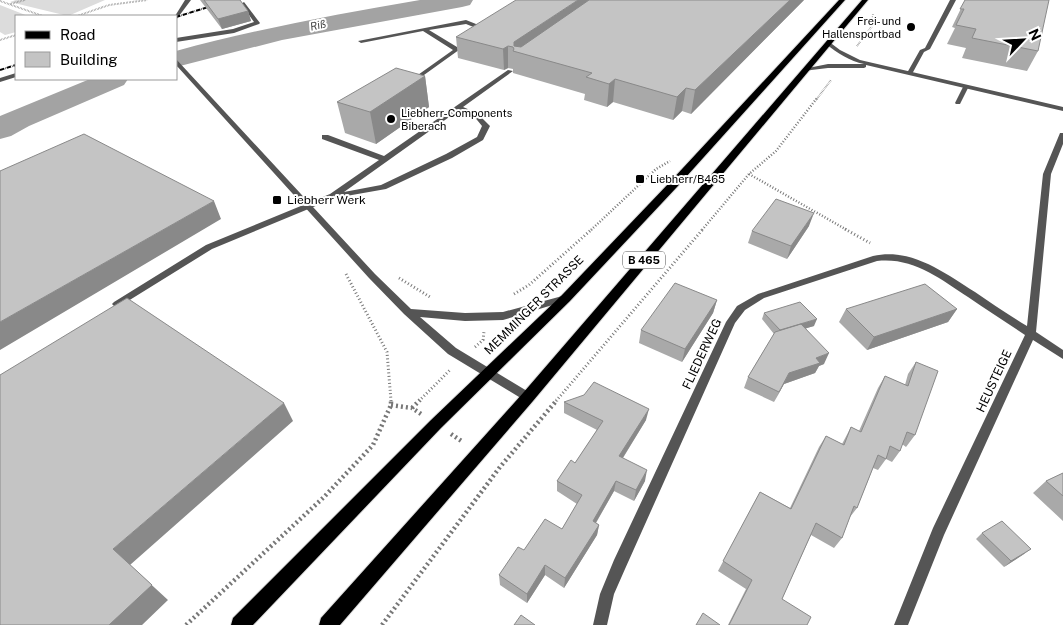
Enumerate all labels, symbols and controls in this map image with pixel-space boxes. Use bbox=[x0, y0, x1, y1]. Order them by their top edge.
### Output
legend bbox=[15, 15, 178, 80]
place label: Frei- und Hallensportbad bbox=[822, 15, 901, 40]
north arrow bbox=[998, 15, 1048, 65]
water label: Riß bbox=[309, 17, 327, 33]
marker: Frei- und Hallensportbad bbox=[905, 21, 917, 33]
text: Road bbox=[60, 26, 96, 43]
text: N bbox=[1025, 26, 1044, 43]
text: Building bbox=[60, 51, 118, 68]
place label: Liebherr-Components Biberach bbox=[401, 107, 513, 132]
marker: Liebherr-Components Biberach bbox=[385, 113, 397, 125]
marker: Liebherr/B465 bbox=[634, 173, 646, 185]
place label: Liebherr/B465 bbox=[650, 173, 725, 185]
place label: Liebherr Werk bbox=[287, 193, 366, 207]
marker: Liebherr Werk bbox=[271, 194, 283, 206]
road number: B 465 bbox=[623, 252, 665, 268]
street label: MEMMINGER STRASSE bbox=[482, 253, 586, 357]
street label: FLIEDERWEG bbox=[680, 316, 724, 392]
street label: HEUSTEIGE bbox=[973, 348, 1015, 414]

